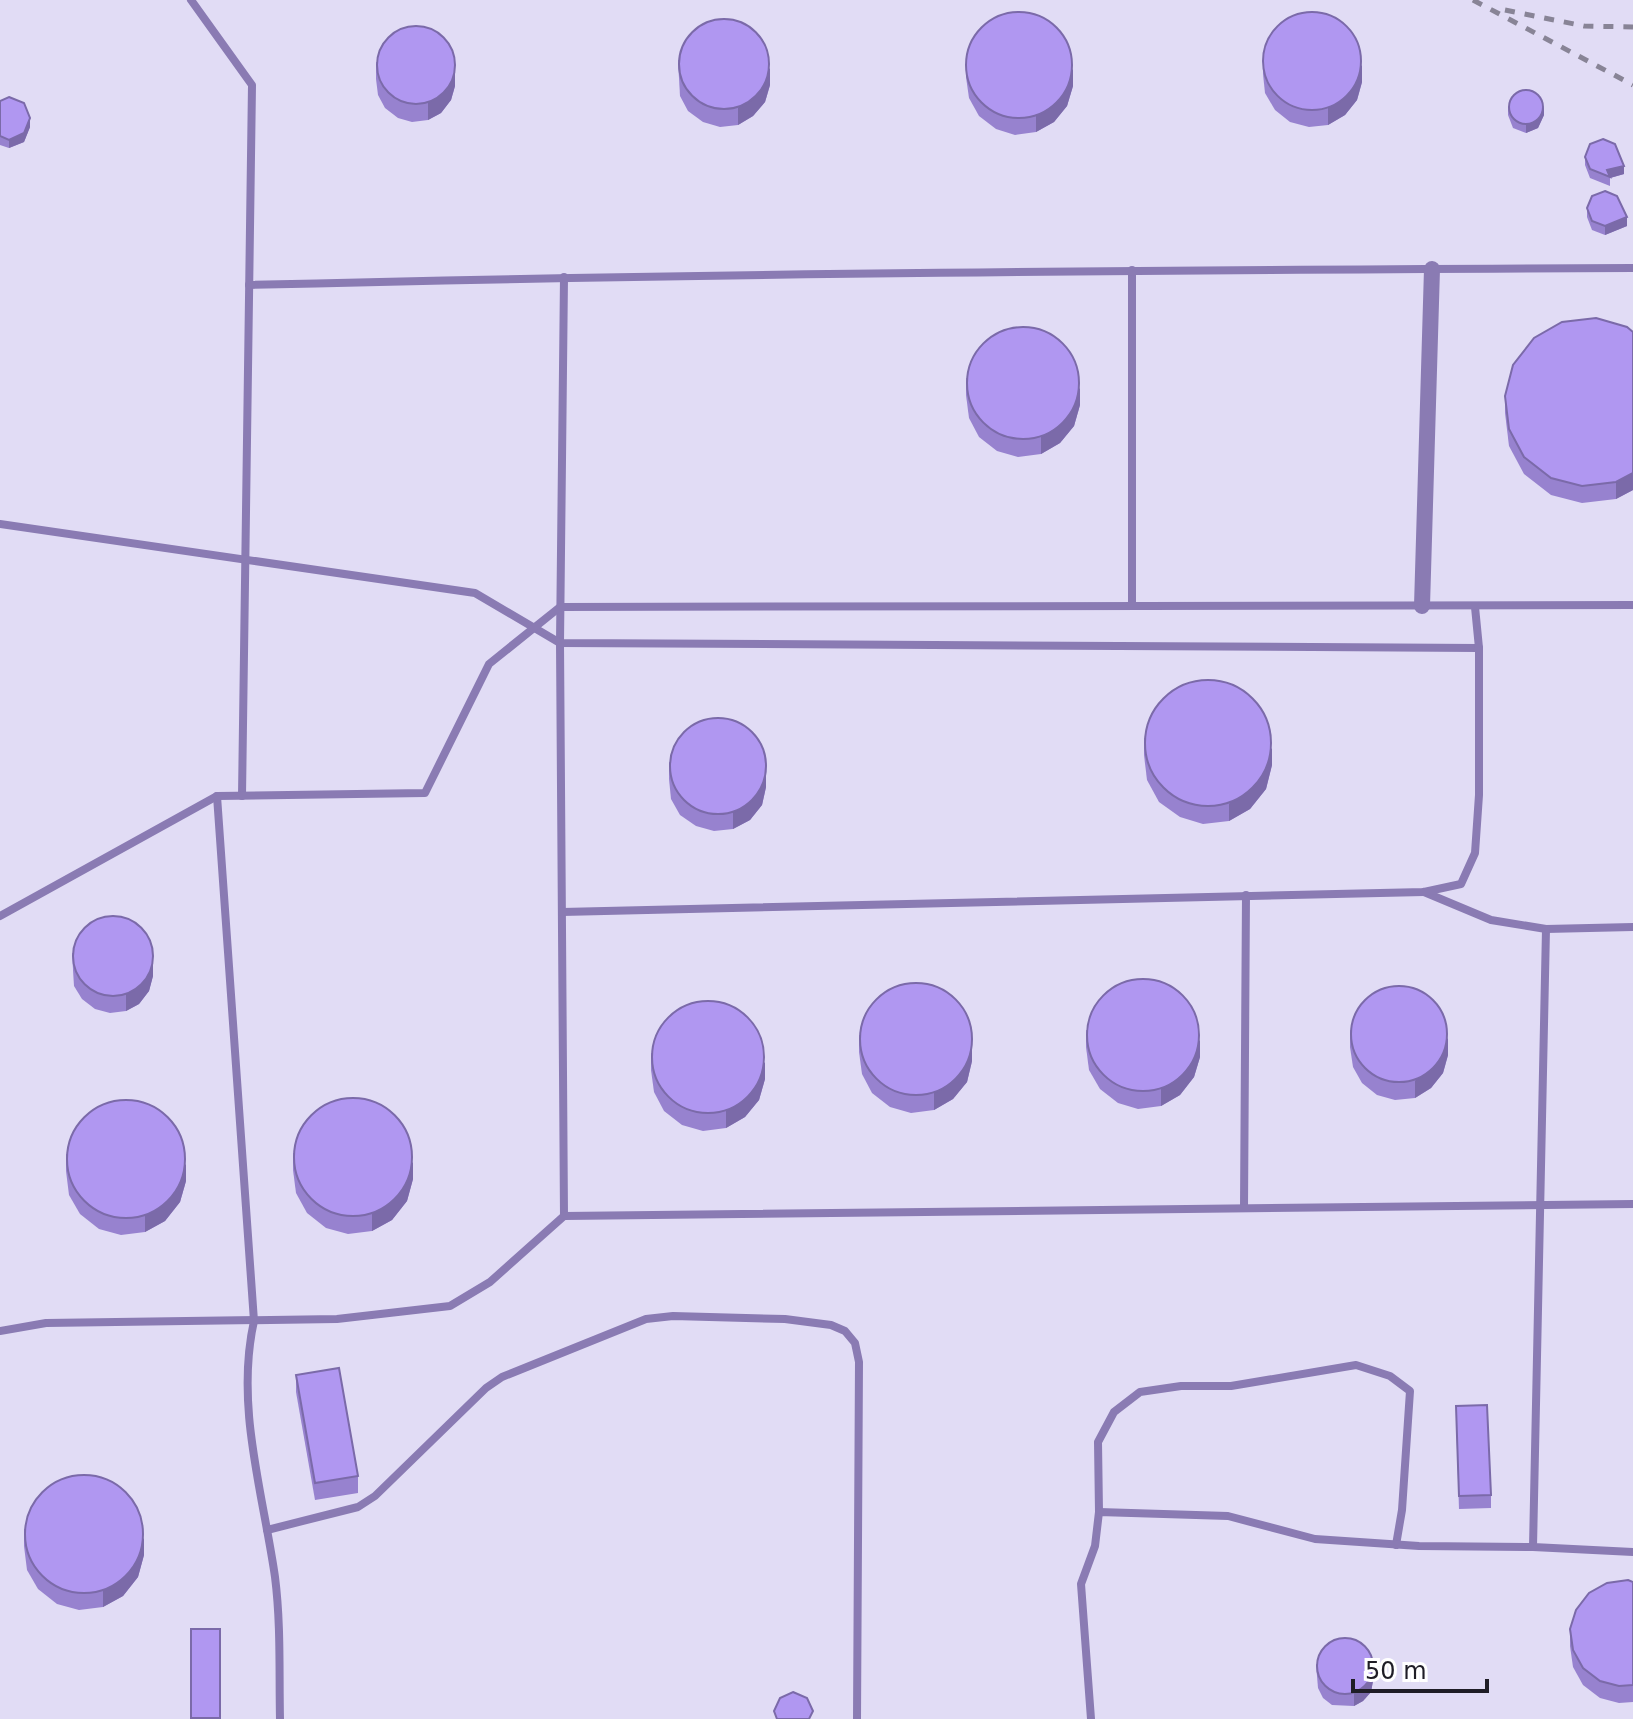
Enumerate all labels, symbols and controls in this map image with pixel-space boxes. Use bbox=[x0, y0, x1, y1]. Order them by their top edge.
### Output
scale bar bbox=[1353, 1643, 1487, 1693]
text: 50 m bbox=[1365, 1657, 1427, 1685]

